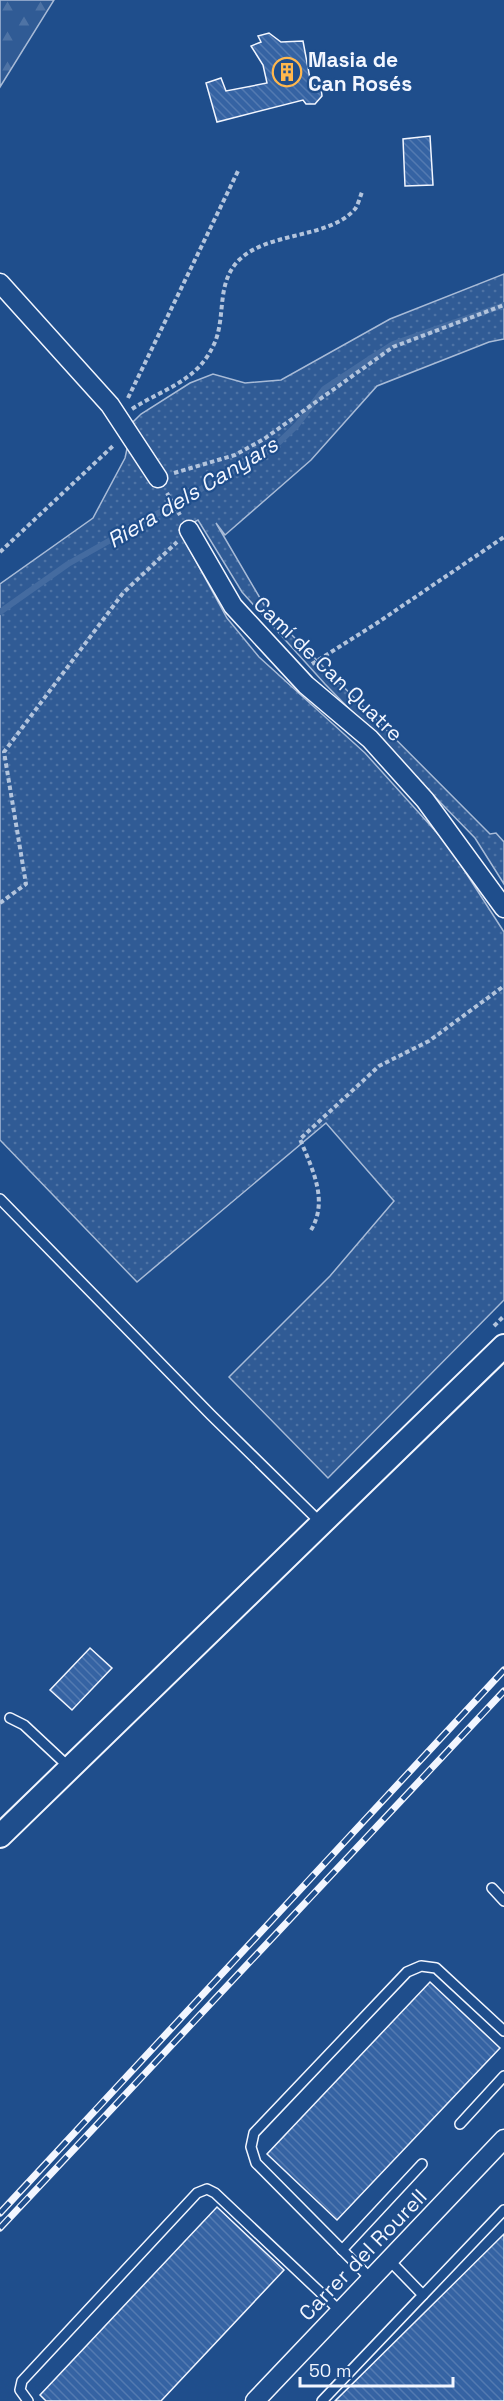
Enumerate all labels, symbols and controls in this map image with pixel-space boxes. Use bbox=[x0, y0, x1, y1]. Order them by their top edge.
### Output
place label: Masia de Can Rosés bbox=[308, 46, 412, 97]
building icon: Masia de Can Rosés bbox=[271, 56, 303, 88]
water label: Riera dels Canyars bbox=[102, 429, 284, 554]
street label: Camí de Can Quatre bbox=[248, 590, 409, 747]
street label: Carrer del Rourell bbox=[293, 2183, 432, 2326]
scale bar bbox=[300, 2350, 453, 2388]
text: 50 m bbox=[309, 2359, 351, 2382]

